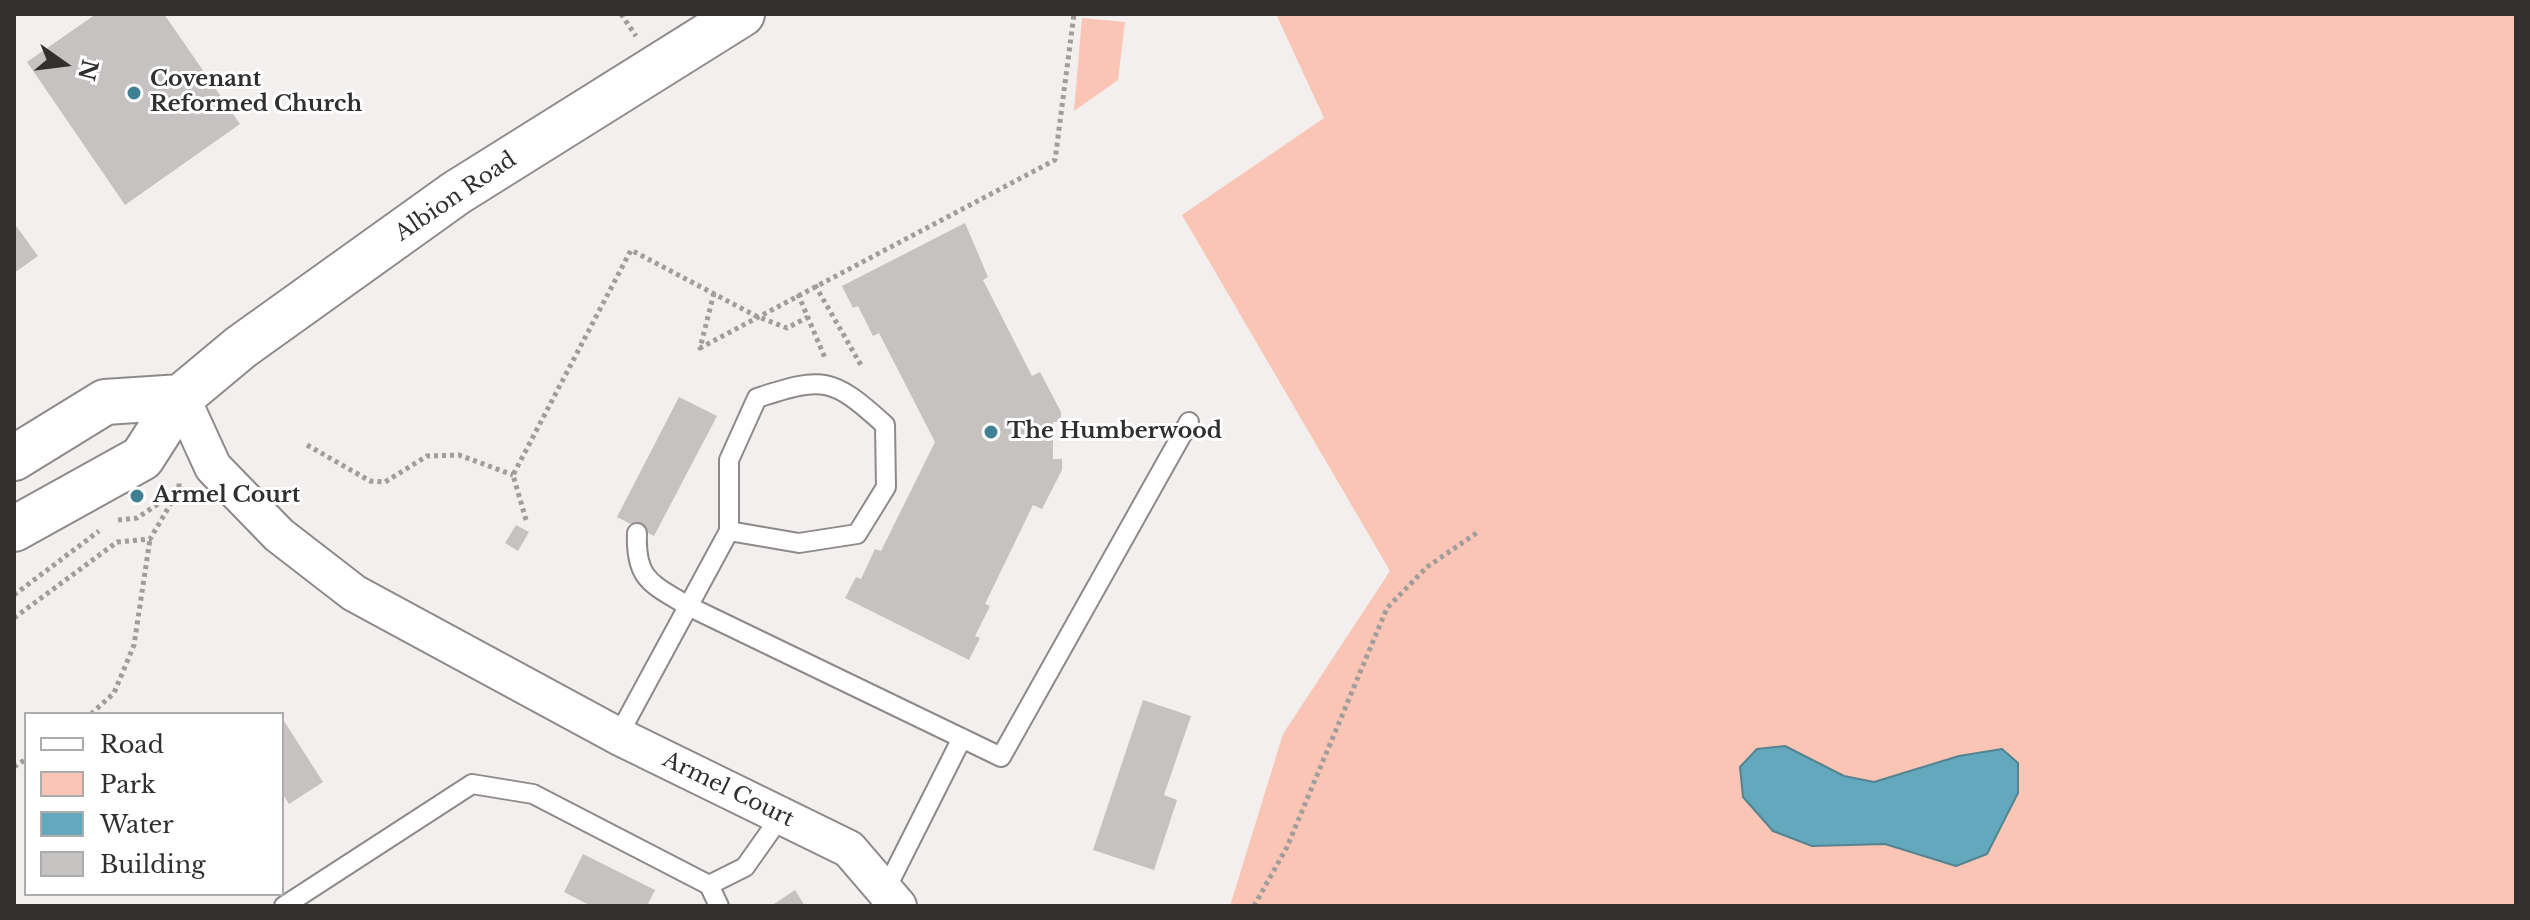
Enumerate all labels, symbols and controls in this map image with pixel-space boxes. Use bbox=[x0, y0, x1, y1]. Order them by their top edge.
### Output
north arrow bbox=[24, 24, 104, 104]
text: N bbox=[72, 57, 103, 83]
place label: Covenant Reformed Church bbox=[150, 67, 362, 118]
marker: Covenant Reformed Church bbox=[125, 84, 143, 102]
street label: Albion Road bbox=[390, 147, 522, 247]
place label: The Humberwood bbox=[1007, 419, 1222, 445]
marker: The Humberwood bbox=[982, 423, 1000, 441]
place label: Armel Court bbox=[153, 483, 300, 509]
marker: Armel Court bbox=[128, 487, 146, 505]
legend bbox=[24, 712, 284, 896]
text: Road bbox=[100, 730, 164, 759]
street label: Armel Court bbox=[658, 747, 798, 833]
text: Park bbox=[100, 770, 156, 799]
text: Water bbox=[100, 810, 174, 839]
text: Building bbox=[100, 850, 206, 879]

